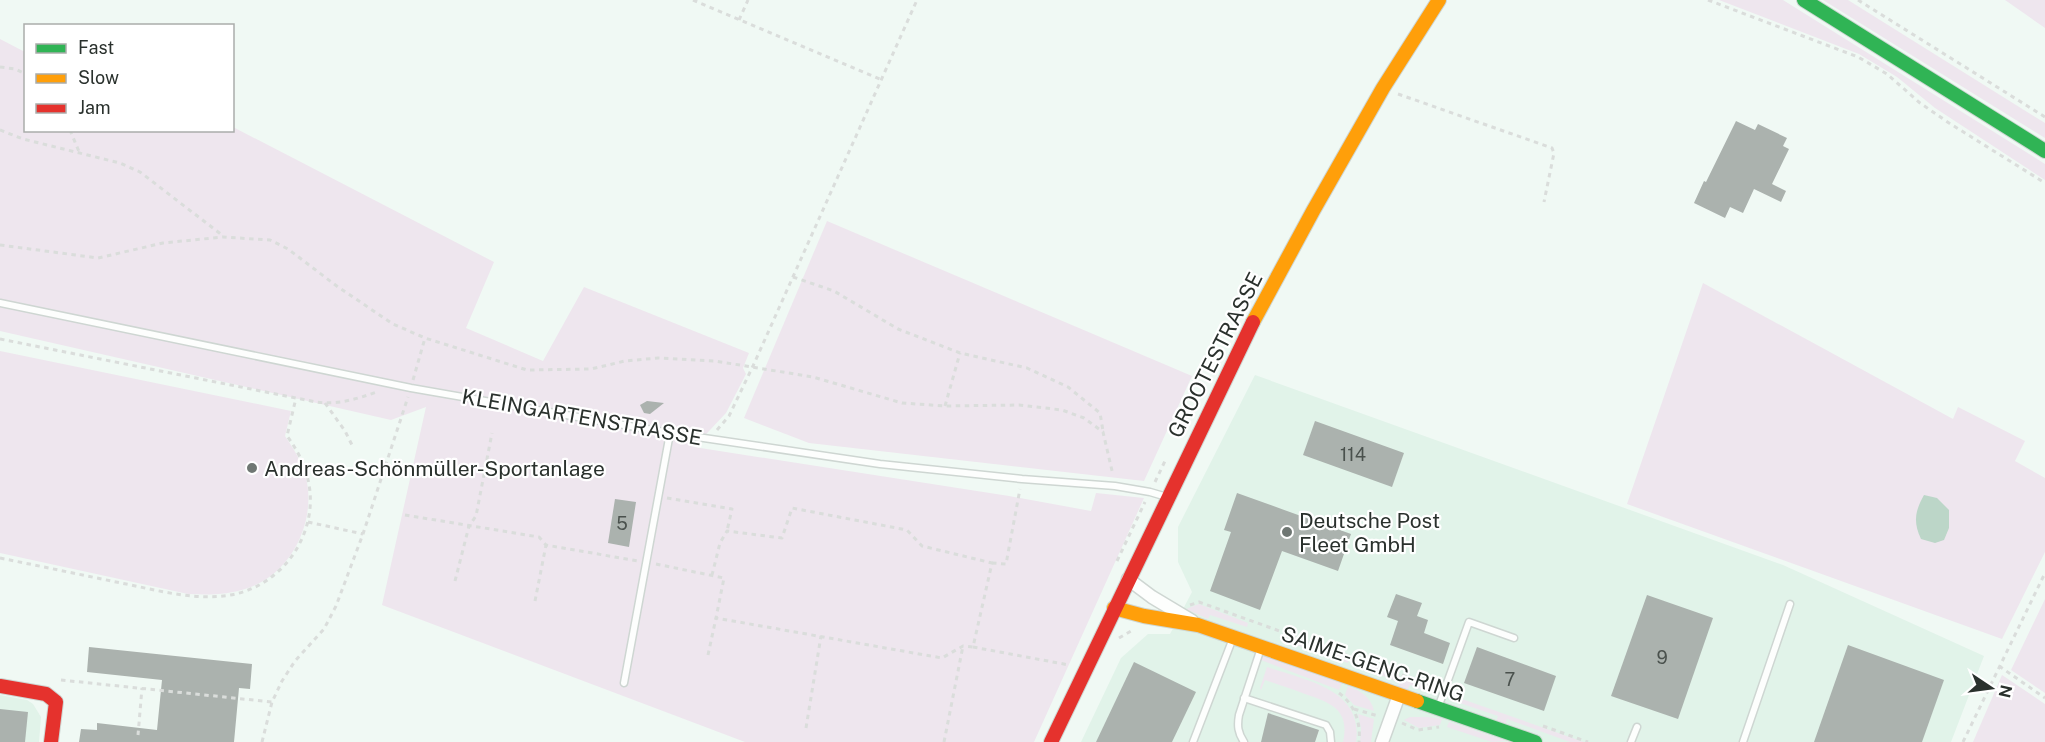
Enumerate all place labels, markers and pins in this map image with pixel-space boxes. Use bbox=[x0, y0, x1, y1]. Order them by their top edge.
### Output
place label: Andreas-Schönmüller-Sportanlage bbox=[264, 456, 605, 481]
marker: Andreas-Schönmüller-Sportanlage bbox=[245, 461, 259, 475]
place label: Deutsche Post Fleet GmbH bbox=[1299, 508, 1440, 557]
marker: Deutsche Post Fleet GmbH bbox=[1280, 525, 1294, 539]

